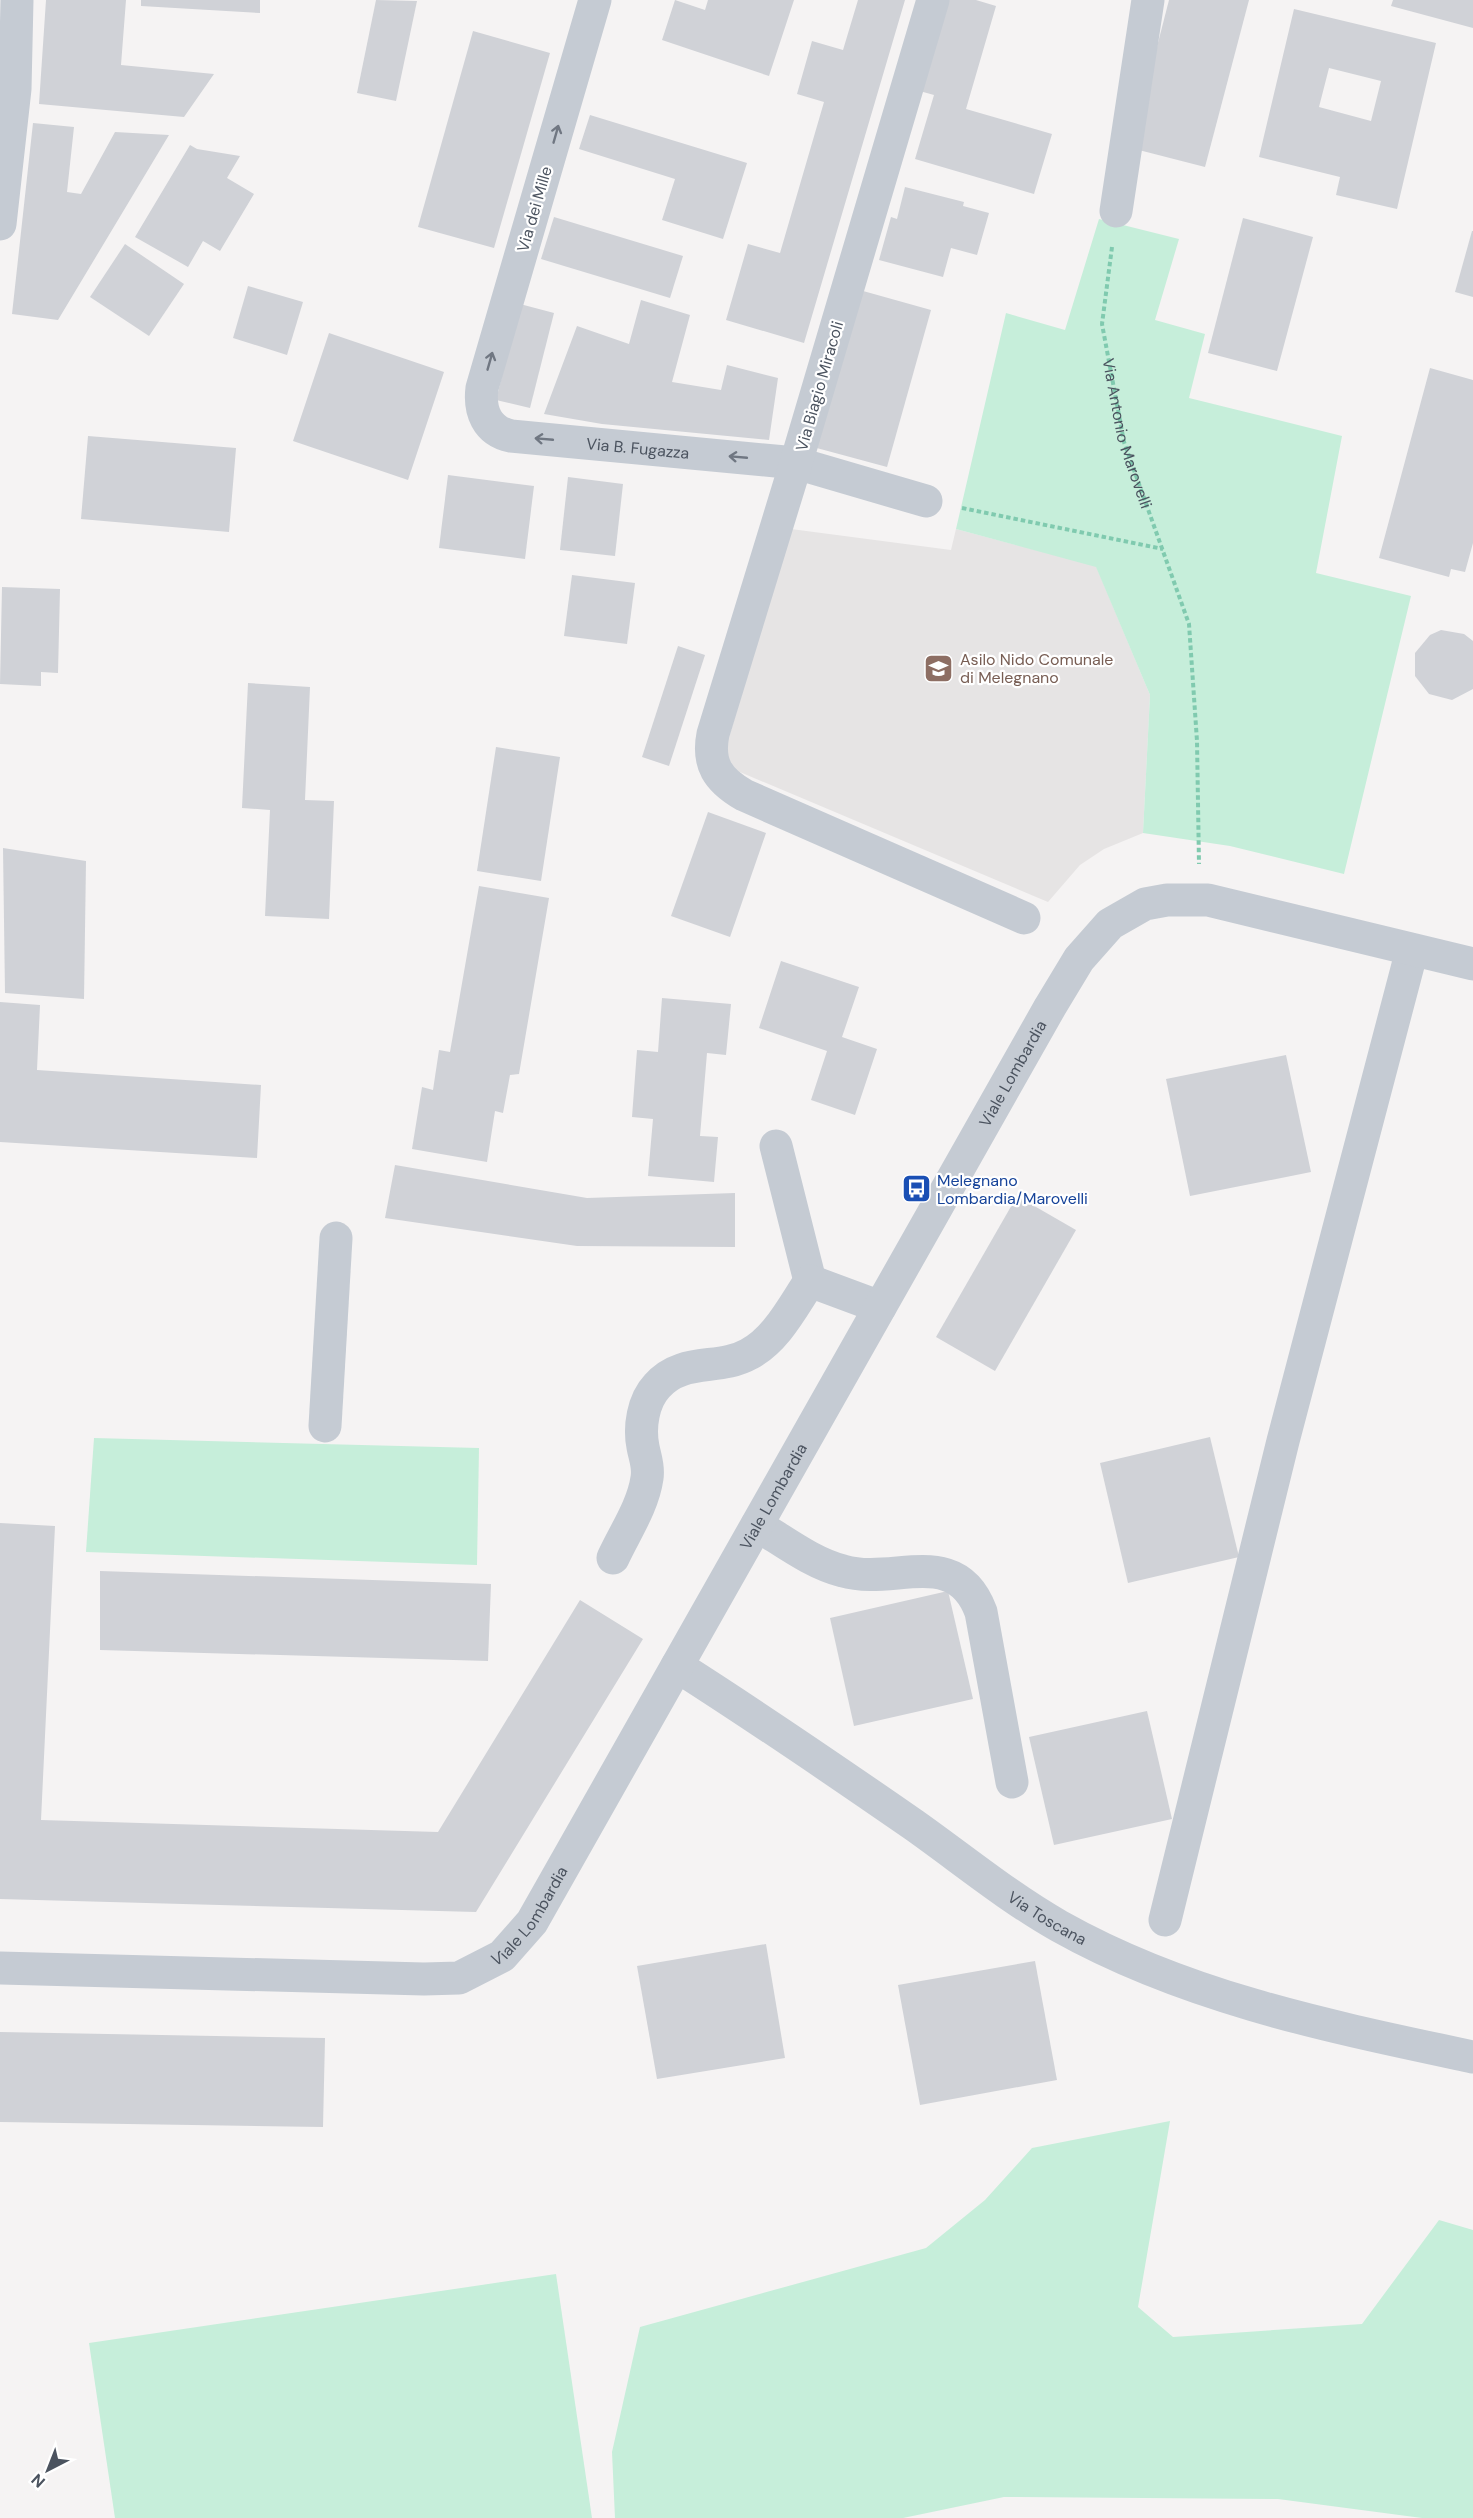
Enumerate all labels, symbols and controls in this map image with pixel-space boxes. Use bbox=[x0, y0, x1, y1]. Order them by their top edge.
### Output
one-way arrow bbox=[551, 125, 562, 144]
street label: Via dei Mille bbox=[512, 164, 557, 254]
street label: Via Biagio Miracoli bbox=[791, 319, 848, 454]
one-way arrow bbox=[485, 352, 496, 371]
street label: Via Antonio Marovelli bbox=[1098, 357, 1157, 511]
one-way arrow bbox=[534, 433, 554, 444]
street label: Via B. Fugazza bbox=[585, 433, 690, 464]
one-way arrow bbox=[728, 451, 748, 462]
place label: Asilo Nido Comunale di Melegnano bbox=[960, 649, 1113, 688]
school or university icon: Asilo Nido Comunale di Melegnano bbox=[923, 652, 955, 684]
street label: Viale Lombardia bbox=[974, 1017, 1051, 1131]
place label: Melegnano Lombardia/Marovelli bbox=[937, 1170, 1088, 1209]
bus stop icon: Melegnano Lombardia/Marovelli bbox=[900, 1173, 932, 1205]
street label: Viale Lombardia bbox=[735, 1440, 812, 1554]
street label: Viale Lombardia bbox=[488, 1862, 572, 1971]
street label: Via Toscana bbox=[1003, 1886, 1090, 1950]
north arrow bbox=[18, 2440, 78, 2500]
text: N bbox=[27, 2469, 50, 2492]

